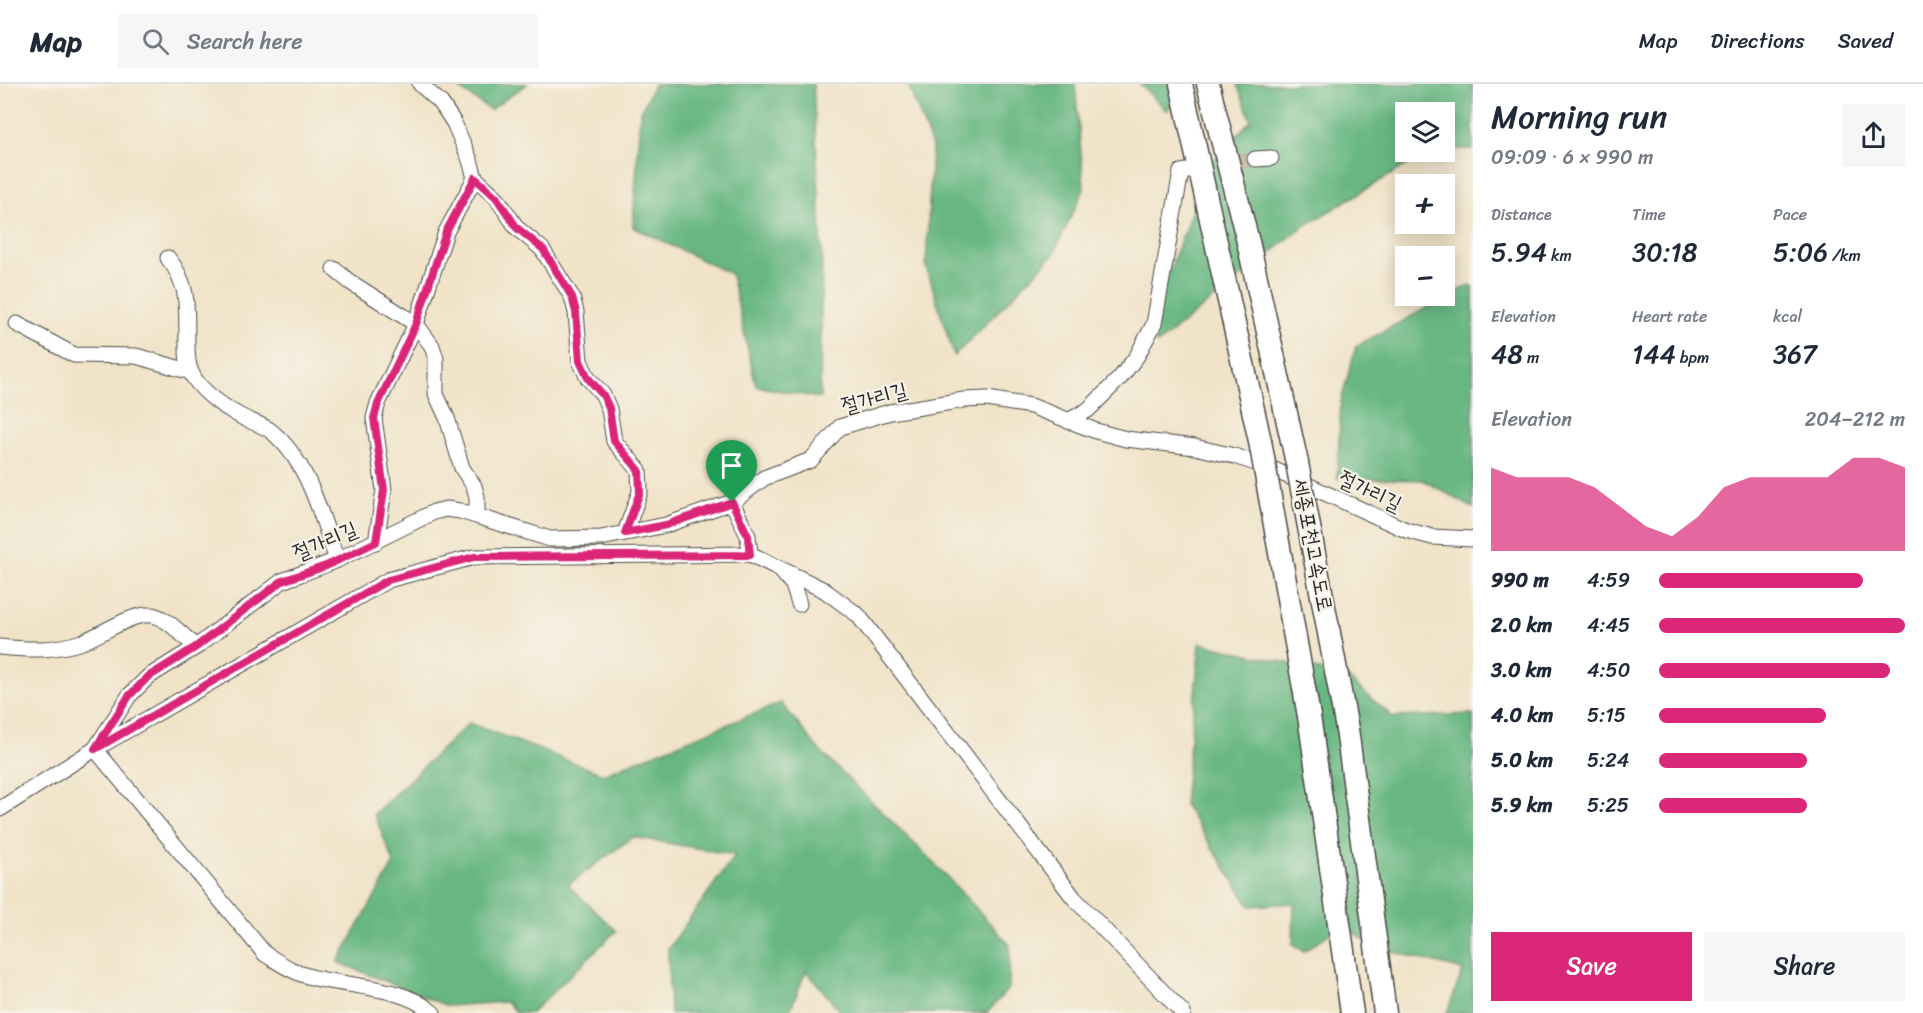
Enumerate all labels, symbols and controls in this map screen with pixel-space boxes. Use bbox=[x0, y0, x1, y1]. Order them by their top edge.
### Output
search box bbox=[118, 14, 538, 68]
text: Map bbox=[30, 17, 82, 66]
text: Search here bbox=[187, 22, 303, 61]
text: Map bbox=[1639, 22, 1677, 60]
text: Directions bbox=[1710, 22, 1805, 60]
text: Saved bbox=[1838, 22, 1893, 60]
icon: search bbox=[139, 25, 172, 58]
text: Morning run bbox=[1491, 88, 1667, 146]
map controls bbox=[1395, 102, 1455, 306]
button: layers bbox=[1395, 102, 1455, 162]
button: share bbox=[1842, 104, 1905, 167]
text: 09:09 · 6 × 990 m bbox=[1491, 140, 1653, 175]
button: + bbox=[1395, 174, 1455, 234]
text: Distance bbox=[1491, 200, 1552, 229]
text: Time bbox=[1632, 200, 1666, 229]
text: Pace bbox=[1773, 200, 1807, 229]
text: 5.94 bbox=[1491, 229, 1547, 275]
text: 30:18 bbox=[1632, 229, 1697, 275]
text: 5:06 bbox=[1773, 229, 1828, 275]
text: km bbox=[1547, 241, 1572, 270]
text: /km bbox=[1828, 241, 1861, 270]
button: − bbox=[1395, 246, 1455, 306]
text: Elevation bbox=[1491, 302, 1556, 331]
text: Heart rate bbox=[1632, 302, 1707, 331]
text: kcal bbox=[1773, 302, 1802, 331]
text: 48 bbox=[1491, 331, 1523, 377]
text: 144 bbox=[1632, 331, 1676, 377]
text: 367 bbox=[1773, 331, 1817, 377]
text: m bbox=[1523, 343, 1539, 372]
text: bpm bbox=[1676, 343, 1709, 372]
street label: 절가리길 bbox=[836, 371, 912, 425]
text: Elevation bbox=[1491, 402, 1572, 437]
text: 204–212 m bbox=[1805, 402, 1905, 437]
pin bbox=[706, 440, 757, 502]
icon: arrive bbox=[715, 449, 748, 482]
street label: 절가리길 bbox=[1331, 459, 1409, 523]
street label: 세종포천고속도로 bbox=[1281, 475, 1345, 615]
street label: 절가리길 bbox=[286, 510, 364, 572]
text: 990 m bbox=[1491, 563, 1549, 598]
text: 4:59 bbox=[1587, 563, 1630, 598]
text: 2.0 km bbox=[1491, 608, 1552, 643]
text: 4:45 bbox=[1587, 608, 1630, 643]
text: 3.0 km bbox=[1491, 653, 1552, 688]
text: 4:50 bbox=[1587, 653, 1630, 688]
text: 4.0 km bbox=[1491, 698, 1553, 733]
text: 5:15 bbox=[1587, 698, 1626, 733]
text: 5.0 km bbox=[1491, 743, 1553, 778]
text: 5:24 bbox=[1587, 743, 1629, 778]
text: 5.9 km bbox=[1491, 788, 1553, 823]
text: 5:25 bbox=[1587, 788, 1629, 823]
button: Save bbox=[1491, 932, 1692, 1001]
button: Share bbox=[1704, 932, 1905, 1001]

